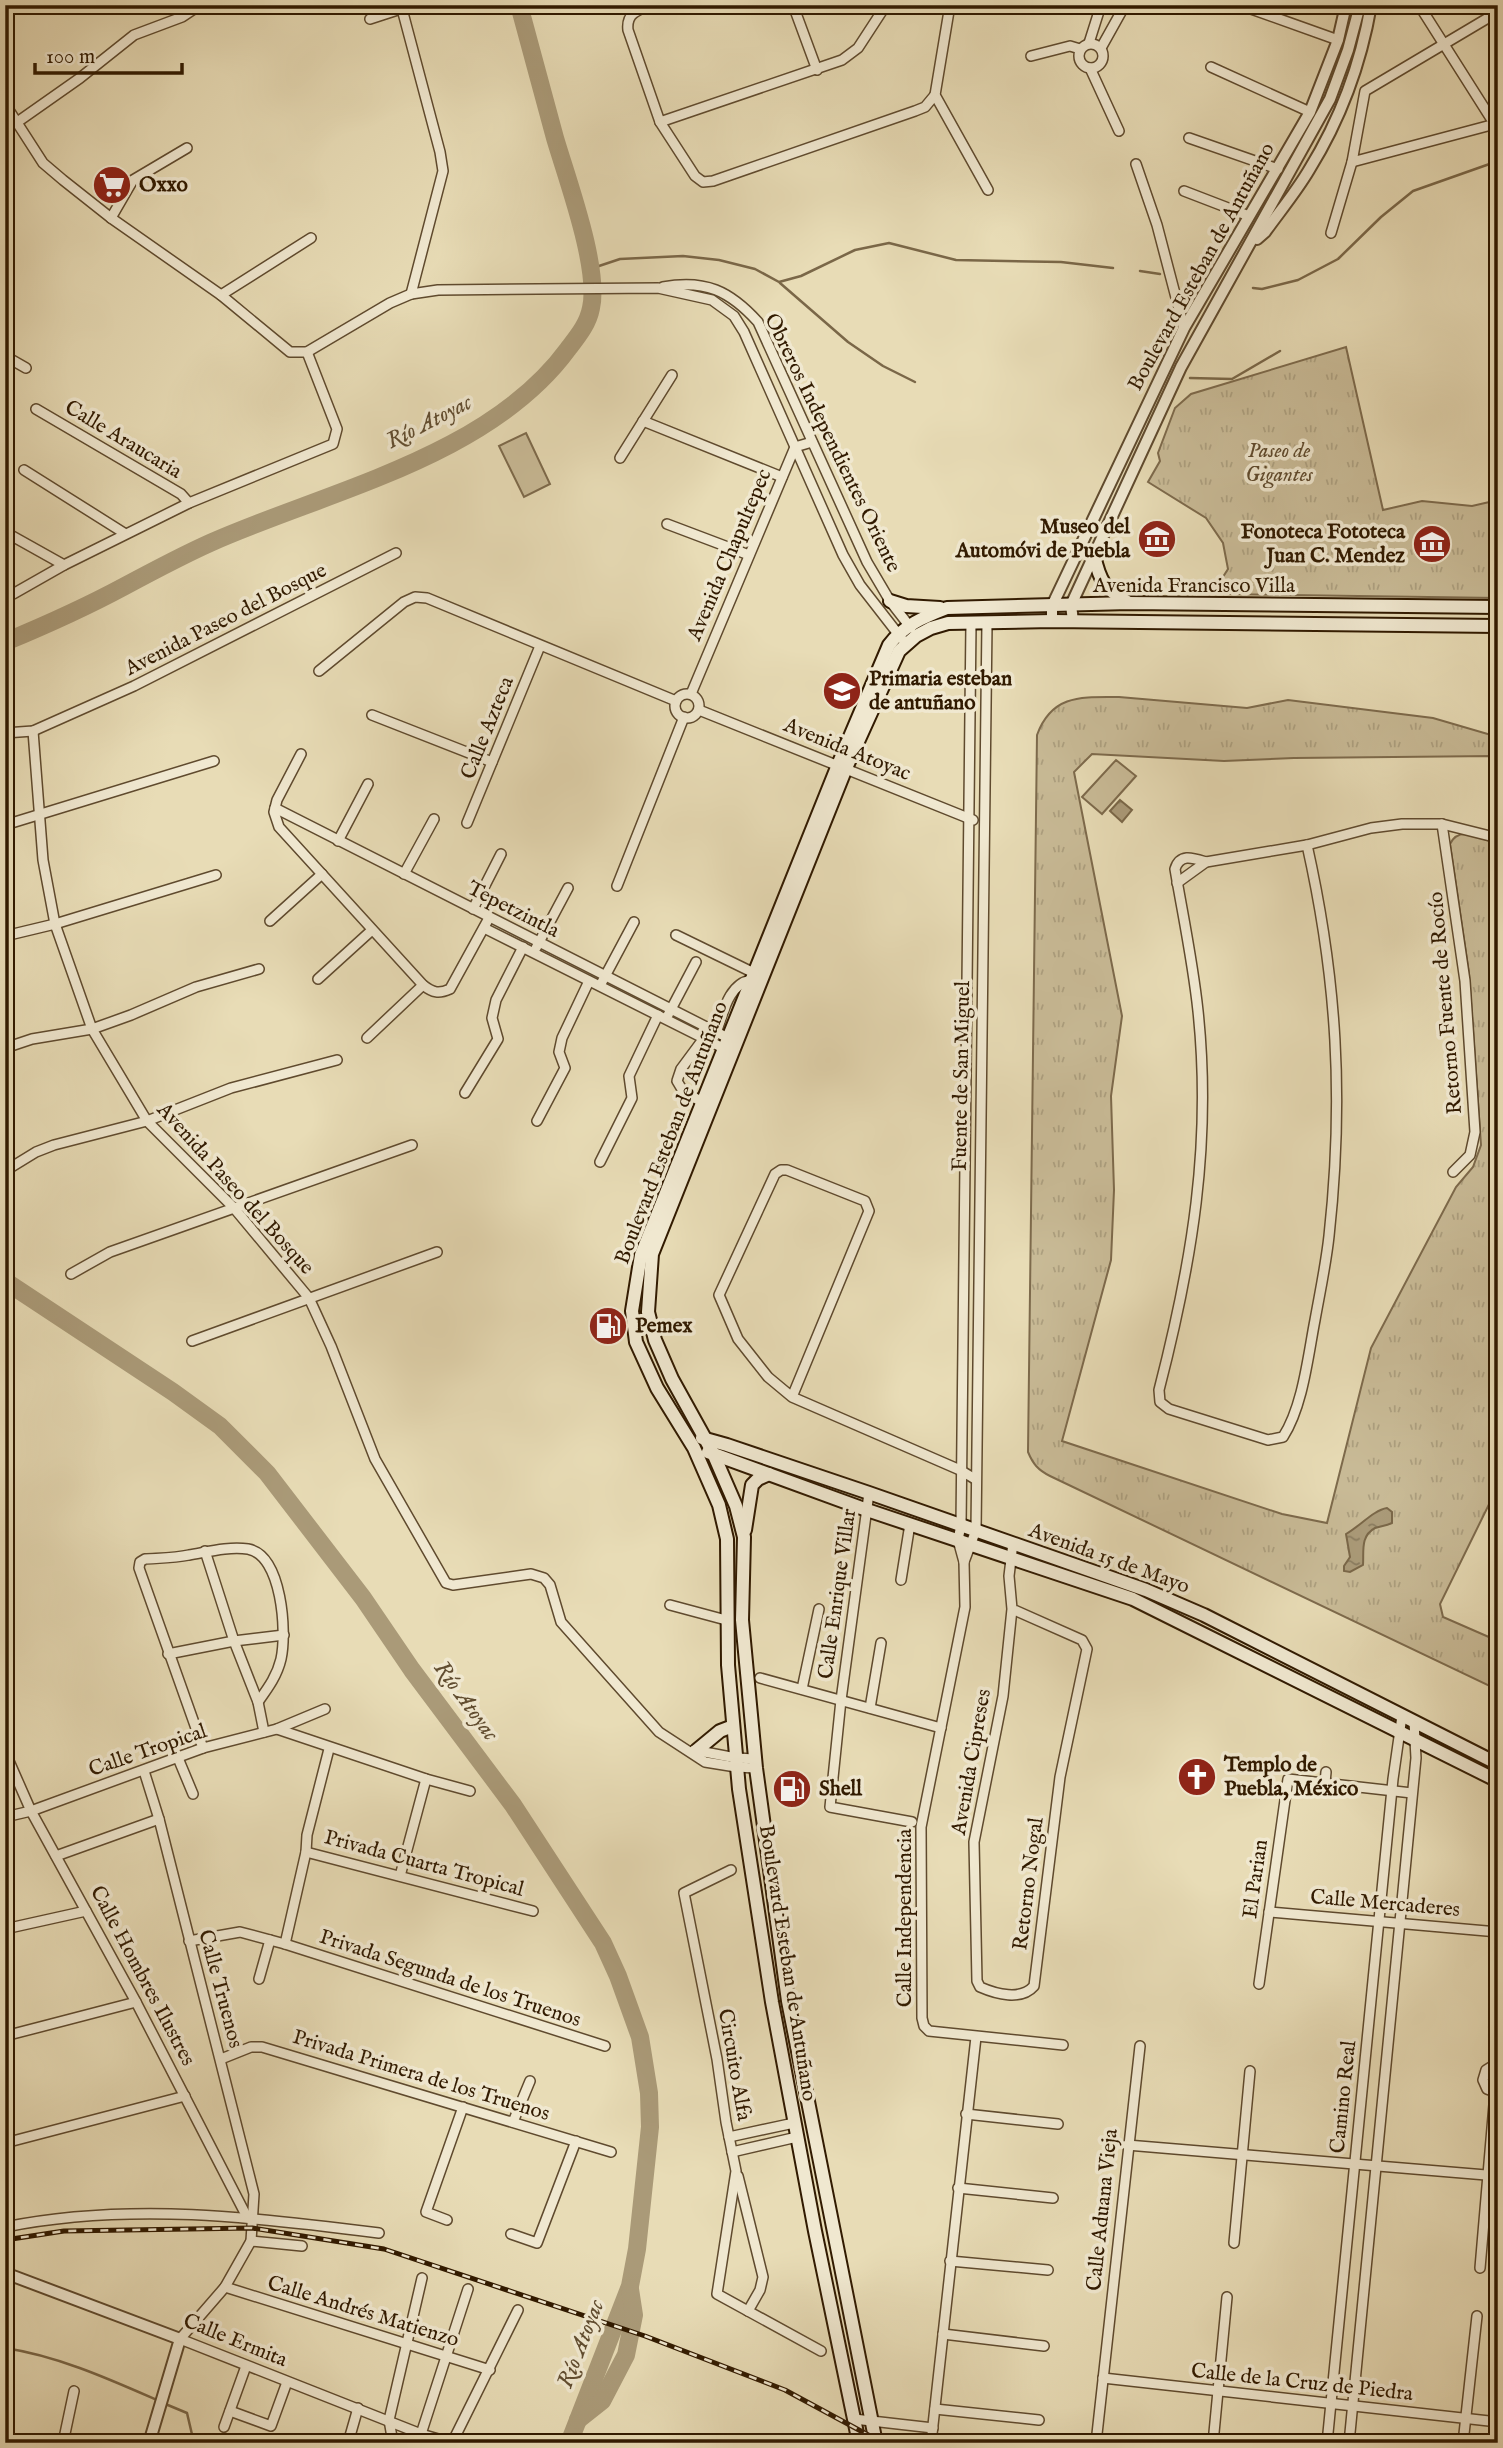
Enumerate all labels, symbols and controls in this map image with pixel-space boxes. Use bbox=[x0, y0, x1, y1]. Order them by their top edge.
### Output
scale bar bbox=[35, 32, 182, 76]
text: 100 m bbox=[46, 44, 95, 71]
street label: Boulevard Esteban de Antuñano bbox=[1122, 138, 1282, 396]
supermarket icon: Oxxo bbox=[91, 164, 133, 206]
place label: Oxxo bbox=[139, 172, 189, 199]
street label: Obreros Independientes Oriente bbox=[757, 309, 907, 577]
water label: Río Atoyac bbox=[381, 388, 478, 456]
street label: Calle Araucaria bbox=[59, 394, 187, 486]
park label: Paseo de Gigantes bbox=[1245, 438, 1314, 489]
street label: Avenida Chapultepec bbox=[681, 465, 778, 646]
place label: Museo del Automóvi de Puebla bbox=[955, 514, 1131, 565]
museum icon: Museo del Automóvi de Puebla bbox=[1136, 518, 1178, 560]
place label: Fonoteca Fototeca Juan C. Mendez bbox=[1241, 519, 1406, 570]
museum icon: Fonoteca Fototeca Juan C. Mendez bbox=[1411, 523, 1453, 565]
street label: Avenida Paseo del Bosque bbox=[120, 557, 332, 683]
street label: Avenida Francisco Villa bbox=[1092, 573, 1296, 600]
place label: Primaria esteban de antuñano bbox=[869, 666, 1012, 717]
school or university icon: Primaria esteban de antuñano bbox=[821, 670, 863, 712]
street label: Calle Azteca bbox=[455, 672, 521, 783]
street label: Avenida Atoyac bbox=[778, 712, 915, 788]
street label: Tepetzintla bbox=[462, 875, 564, 945]
street label: Retorno Fuente de Rocío bbox=[1423, 891, 1469, 1115]
street label: Fuente de San Miguel bbox=[947, 980, 977, 1171]
street label: Boulevard Esteban de Antuñano bbox=[609, 998, 735, 1268]
street label: Avenida Paseo del Bosque bbox=[150, 1096, 320, 1281]
fuel station icon: Pemex bbox=[587, 1305, 629, 1347]
place label: Pemex bbox=[635, 1313, 693, 1340]
street label: Calle Enrique Villar bbox=[813, 1507, 863, 1681]
street label: Avenida 15 de Mayo bbox=[1024, 1517, 1193, 1601]
water label: Río Atoyac bbox=[427, 1655, 506, 1748]
street label: Avenida Cipreses bbox=[946, 1687, 998, 1838]
street label: Calle Tropical bbox=[85, 1718, 211, 1784]
place label: Templo de Puebla, México bbox=[1223, 1752, 1359, 1803]
church icon: Templo de Puebla, México bbox=[1176, 1756, 1218, 1798]
fuel station icon: Shell bbox=[771, 1768, 813, 1810]
place label: Shell bbox=[819, 1776, 863, 1803]
street label: Retorno Nogal bbox=[1007, 1816, 1051, 1952]
street label: Boulevard Esteban de Antuñano bbox=[752, 1823, 822, 2103]
street label: Privada Cuarta Tropical bbox=[321, 1824, 527, 1904]
street label: Calle Independencia bbox=[892, 1828, 919, 2007]
street label: El Parian bbox=[1237, 1838, 1275, 1920]
street label: Calle Hombres Ilustres bbox=[83, 1881, 201, 2071]
street label: Calle Mercaderes bbox=[1309, 1884, 1461, 1924]
street label: Privada Segunda de los Truenos bbox=[316, 1924, 584, 2034]
street label: Calle Truenos bbox=[191, 1927, 249, 2051]
street label: Circuito Alfa bbox=[711, 2007, 757, 2124]
street label: Privada Primera de los Truenos bbox=[289, 2024, 553, 2128]
street label: Camino Real bbox=[1325, 2039, 1363, 2155]
street label: Calle Aduana Vieja bbox=[1081, 2127, 1125, 2292]
street label: Calle Andrés Matienzo bbox=[264, 2270, 462, 2354]
water label: Río Atoyac bbox=[551, 2295, 611, 2392]
street label: Calle Ermita bbox=[179, 2308, 292, 2374]
street label: Calle de la Cruz de Piedra bbox=[1190, 2358, 1415, 2408]

